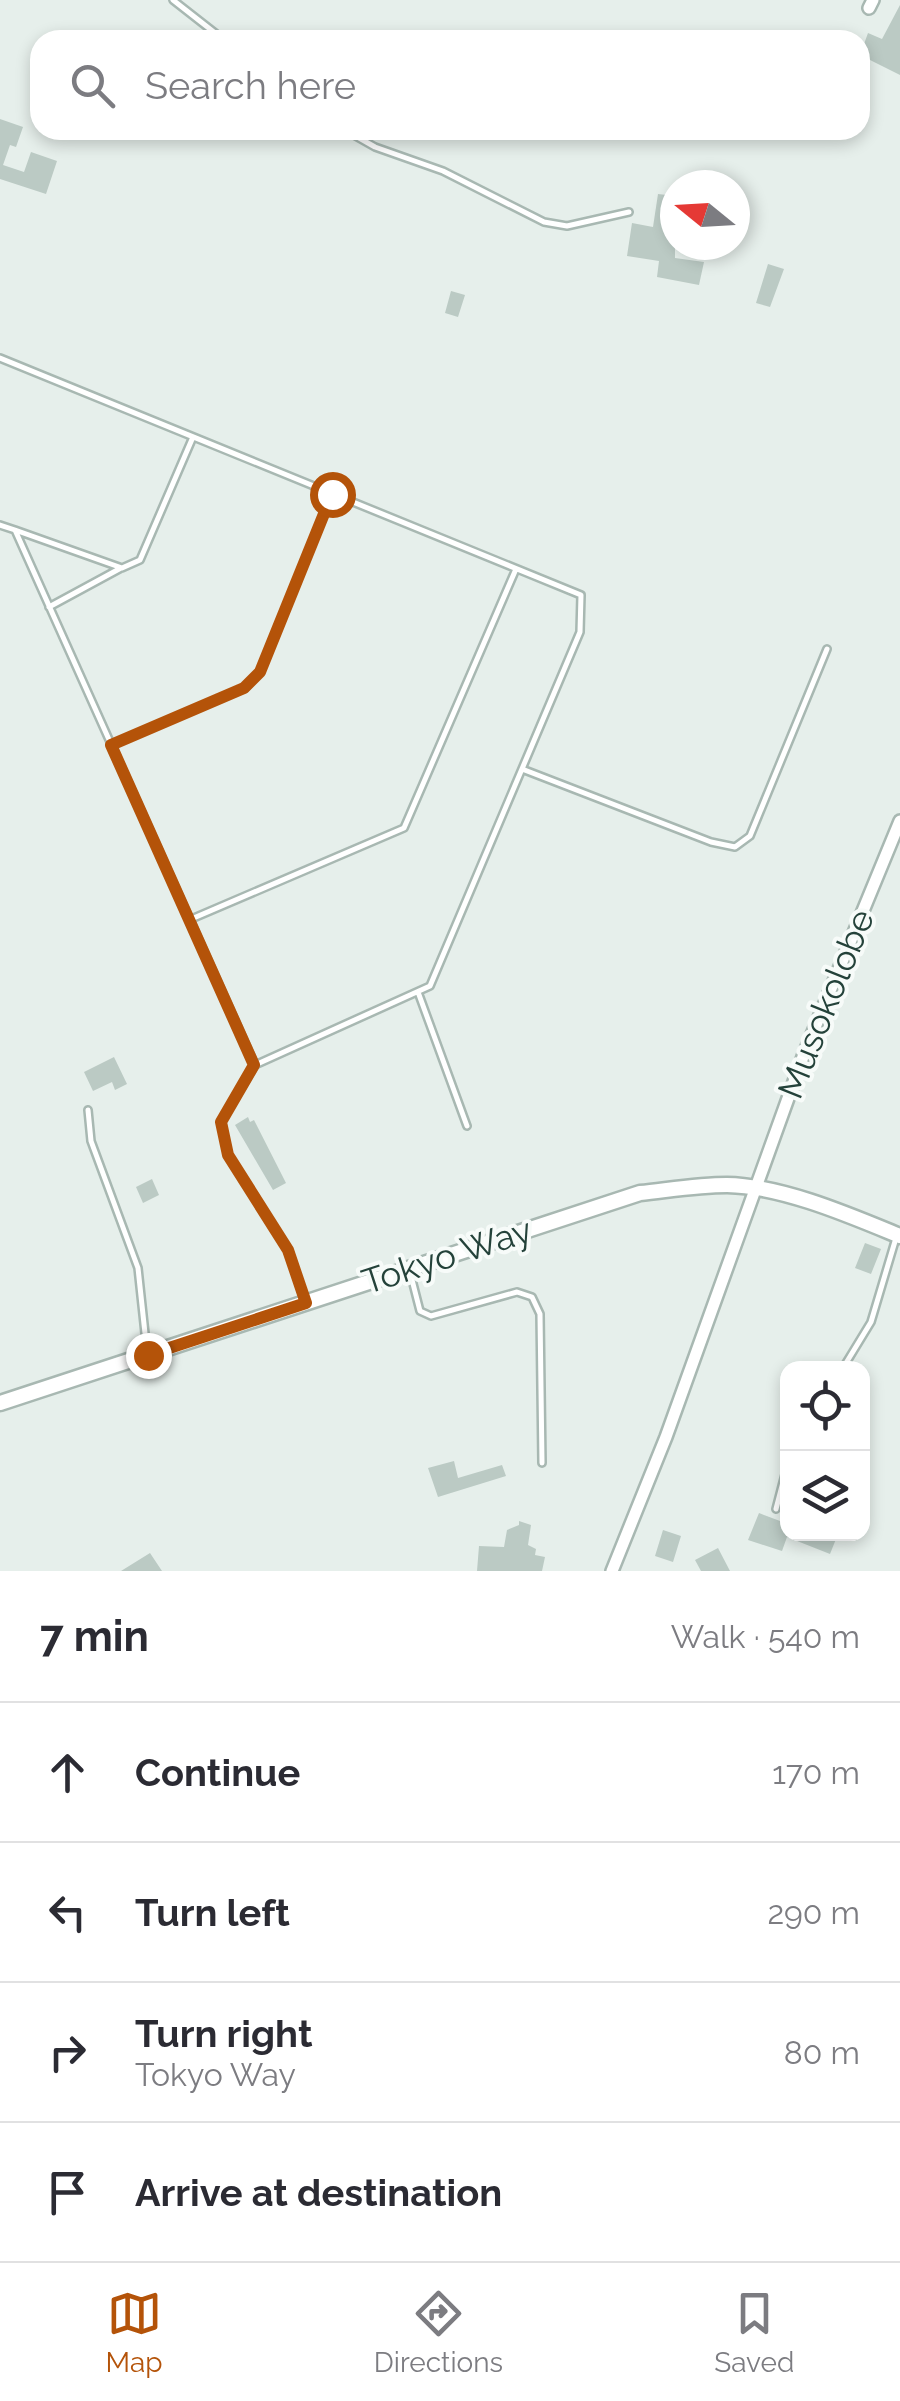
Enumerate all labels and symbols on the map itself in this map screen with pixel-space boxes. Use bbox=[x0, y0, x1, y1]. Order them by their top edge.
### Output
north arrow bbox=[660, 170, 750, 260]
route start bbox=[310, 472, 356, 518]
street label: Musokolobe bbox=[769, 903, 882, 1104]
street label: Tokyo Way bbox=[357, 1209, 537, 1302]
route end bbox=[126, 1333, 172, 1379]

